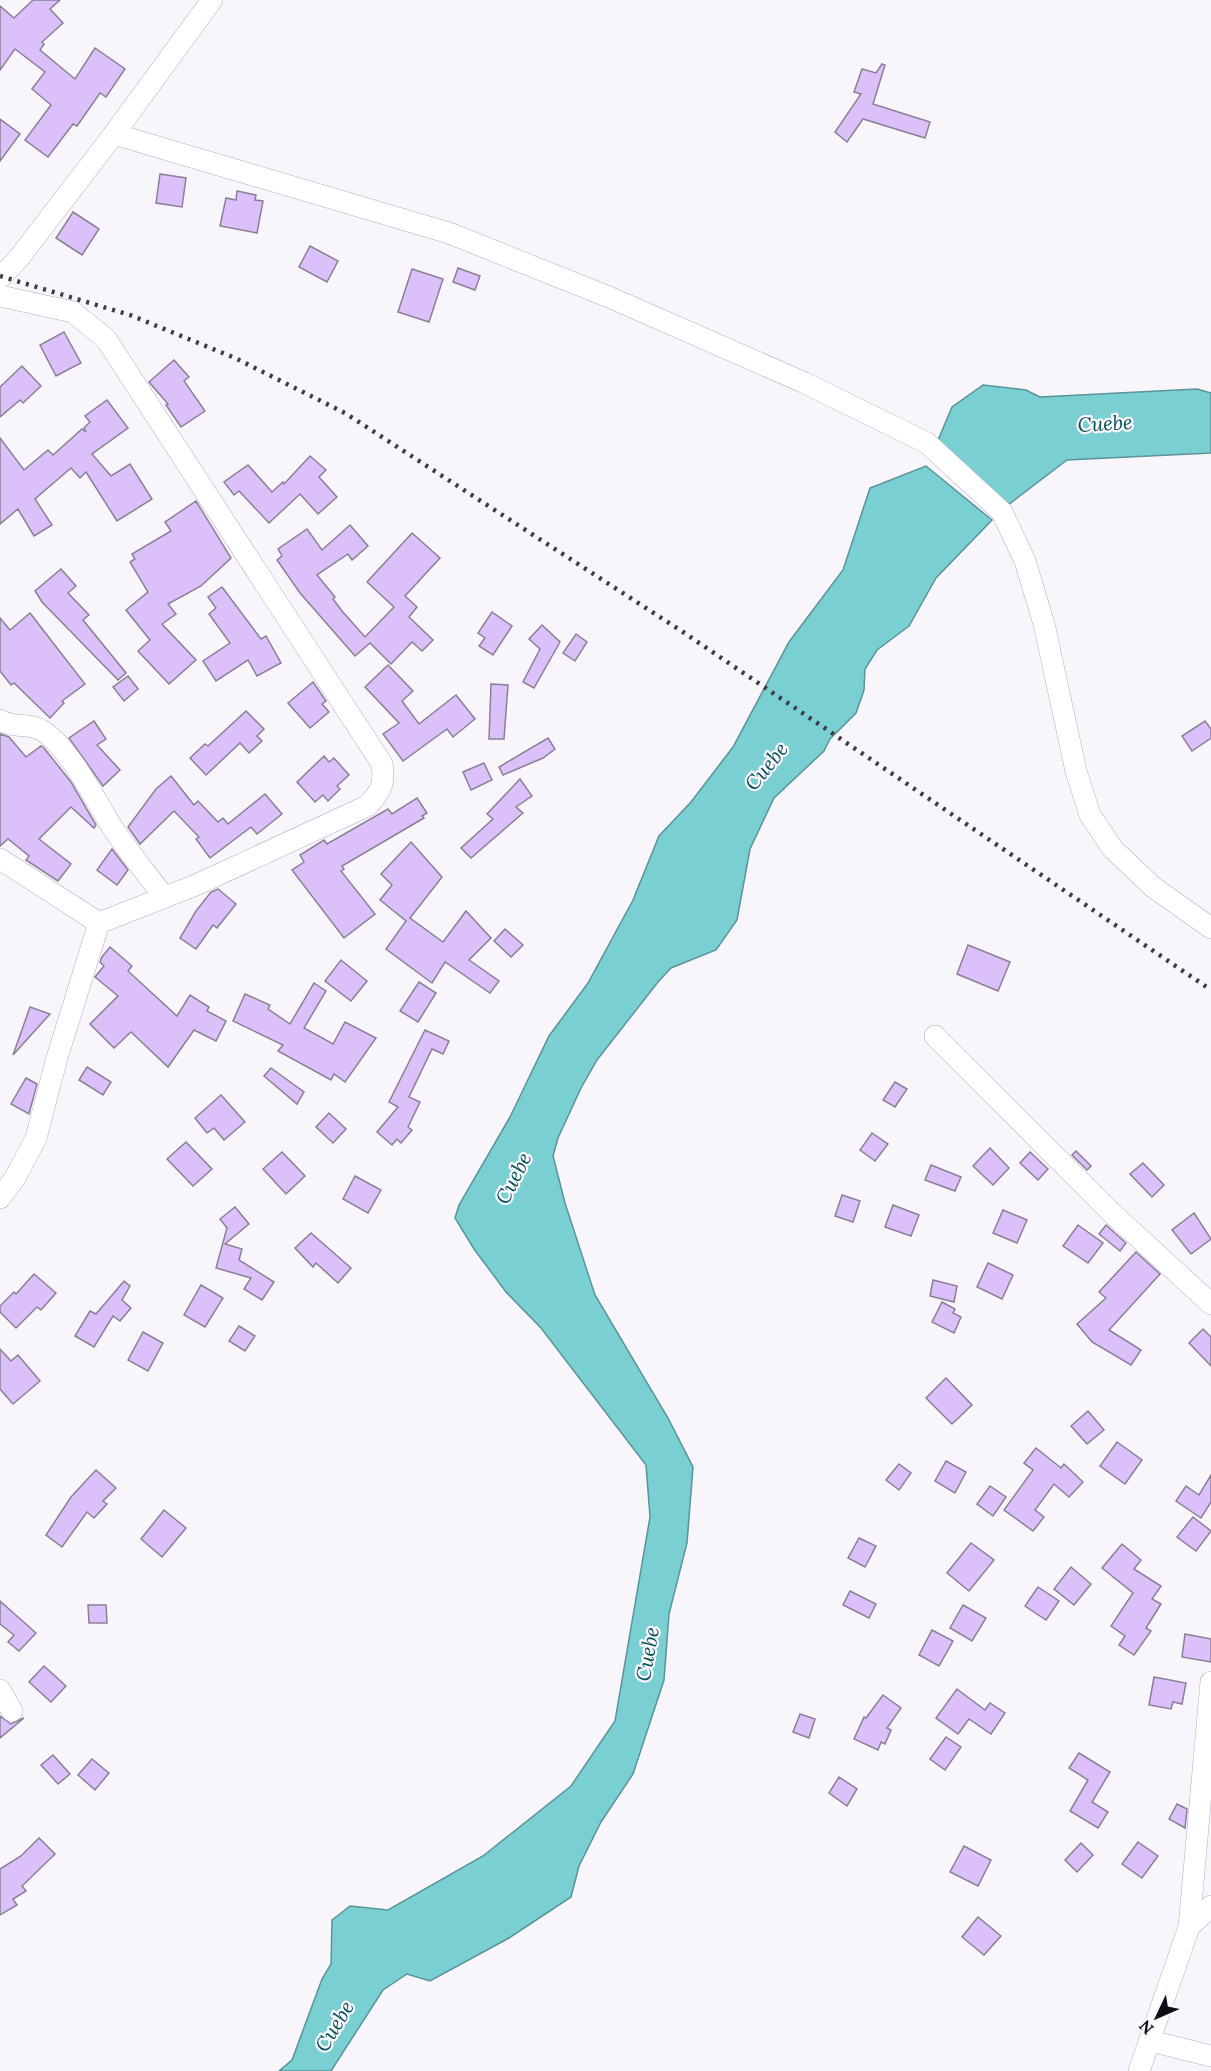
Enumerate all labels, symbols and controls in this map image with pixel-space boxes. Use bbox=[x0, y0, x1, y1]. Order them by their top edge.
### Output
water label: Cuebe bbox=[1077, 409, 1133, 437]
water label: Cuebe bbox=[739, 737, 793, 795]
water label: Cuebe bbox=[489, 1148, 537, 1208]
water label: Cuebe bbox=[630, 1625, 664, 1683]
north arrow bbox=[1127, 1987, 1187, 2047]
water label: Cuebe bbox=[309, 1996, 359, 2056]
text: N bbox=[1135, 2016, 1158, 2039]

